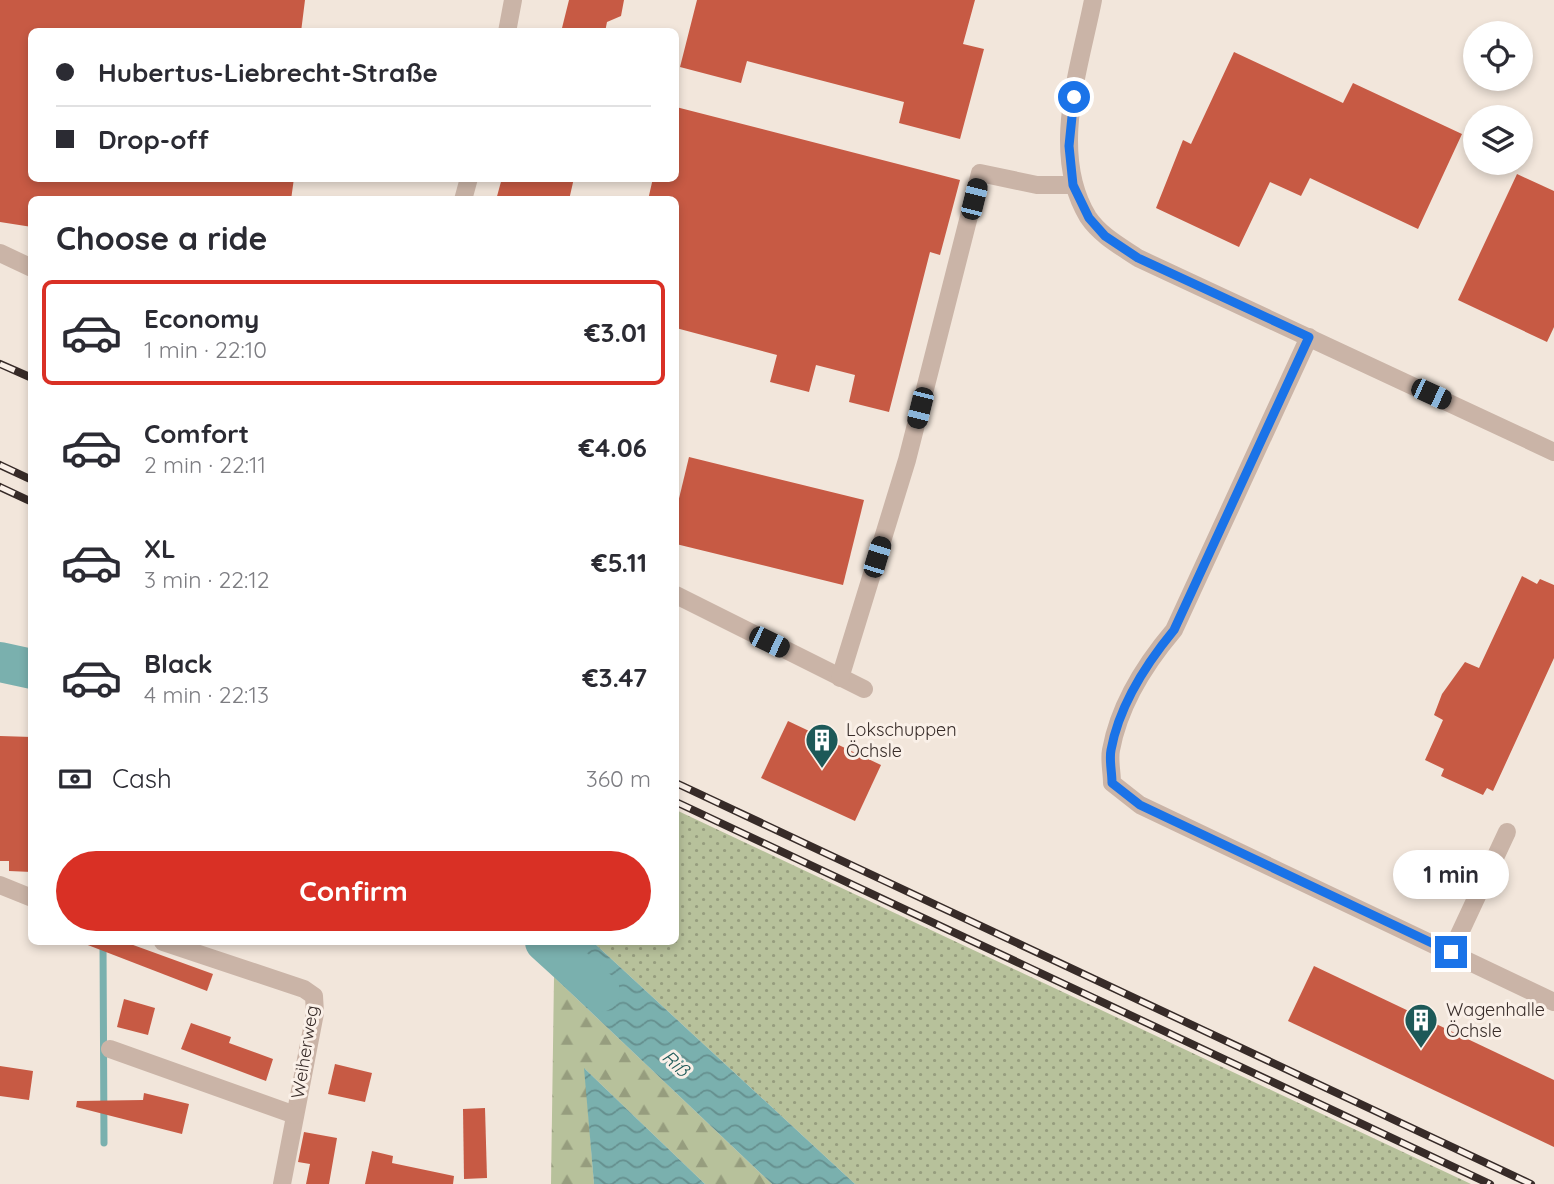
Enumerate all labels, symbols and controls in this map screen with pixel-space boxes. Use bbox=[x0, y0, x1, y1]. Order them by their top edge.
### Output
map controls bbox=[1463, 21, 1533, 175]
button: locate bbox=[1463, 21, 1533, 91]
text: Hubertus-Liebrecht-Straße bbox=[98, 56, 438, 89]
route start bbox=[1058, 81, 1090, 113]
button: layers bbox=[1463, 105, 1533, 175]
text: Drop-off bbox=[98, 123, 209, 156]
car bbox=[959, 176, 990, 222]
text: Choose a ride bbox=[56, 218, 268, 258]
icon: car bbox=[60, 301, 123, 364]
text: Economy bbox=[144, 302, 259, 335]
text: €3.01 bbox=[584, 316, 647, 349]
text: 1 min · 22:10 bbox=[144, 335, 267, 364]
car bbox=[1408, 376, 1455, 412]
car bbox=[905, 385, 936, 431]
icon: car bbox=[60, 416, 123, 479]
text: Comfort bbox=[144, 417, 249, 450]
text: €4.06 bbox=[579, 431, 647, 464]
text: 2 min · 22:11 bbox=[144, 450, 266, 479]
icon: car bbox=[60, 531, 123, 594]
text: XL bbox=[144, 532, 176, 565]
car bbox=[861, 534, 894, 580]
text: €5.11 bbox=[591, 546, 647, 579]
text: 3 min · 22:12 bbox=[144, 565, 270, 594]
car bbox=[746, 623, 793, 661]
icon: car bbox=[60, 646, 123, 709]
text: Black bbox=[144, 647, 213, 680]
text: €3.47 bbox=[582, 661, 647, 694]
text: 4 min · 22:13 bbox=[144, 680, 269, 709]
place label: Lokschuppen Öchsle bbox=[846, 718, 957, 762]
building icon: Lokschuppen Öchsle bbox=[803, 721, 841, 770]
icon: cash bbox=[56, 760, 94, 798]
text: Cash bbox=[112, 762, 172, 795]
text: 360 m bbox=[586, 764, 651, 793]
callout: 1 min bbox=[1393, 850, 1509, 900]
button: Confirm bbox=[56, 851, 651, 931]
text: 1 min bbox=[1423, 860, 1479, 889]
route end bbox=[1435, 936, 1467, 968]
place label: Wagenhalle Öchsle bbox=[1446, 998, 1545, 1042]
building icon: Wagenhalle Öchsle bbox=[1402, 1001, 1440, 1050]
street label: Weiherweg bbox=[286, 1004, 323, 1100]
water label: Riß bbox=[657, 1045, 696, 1082]

